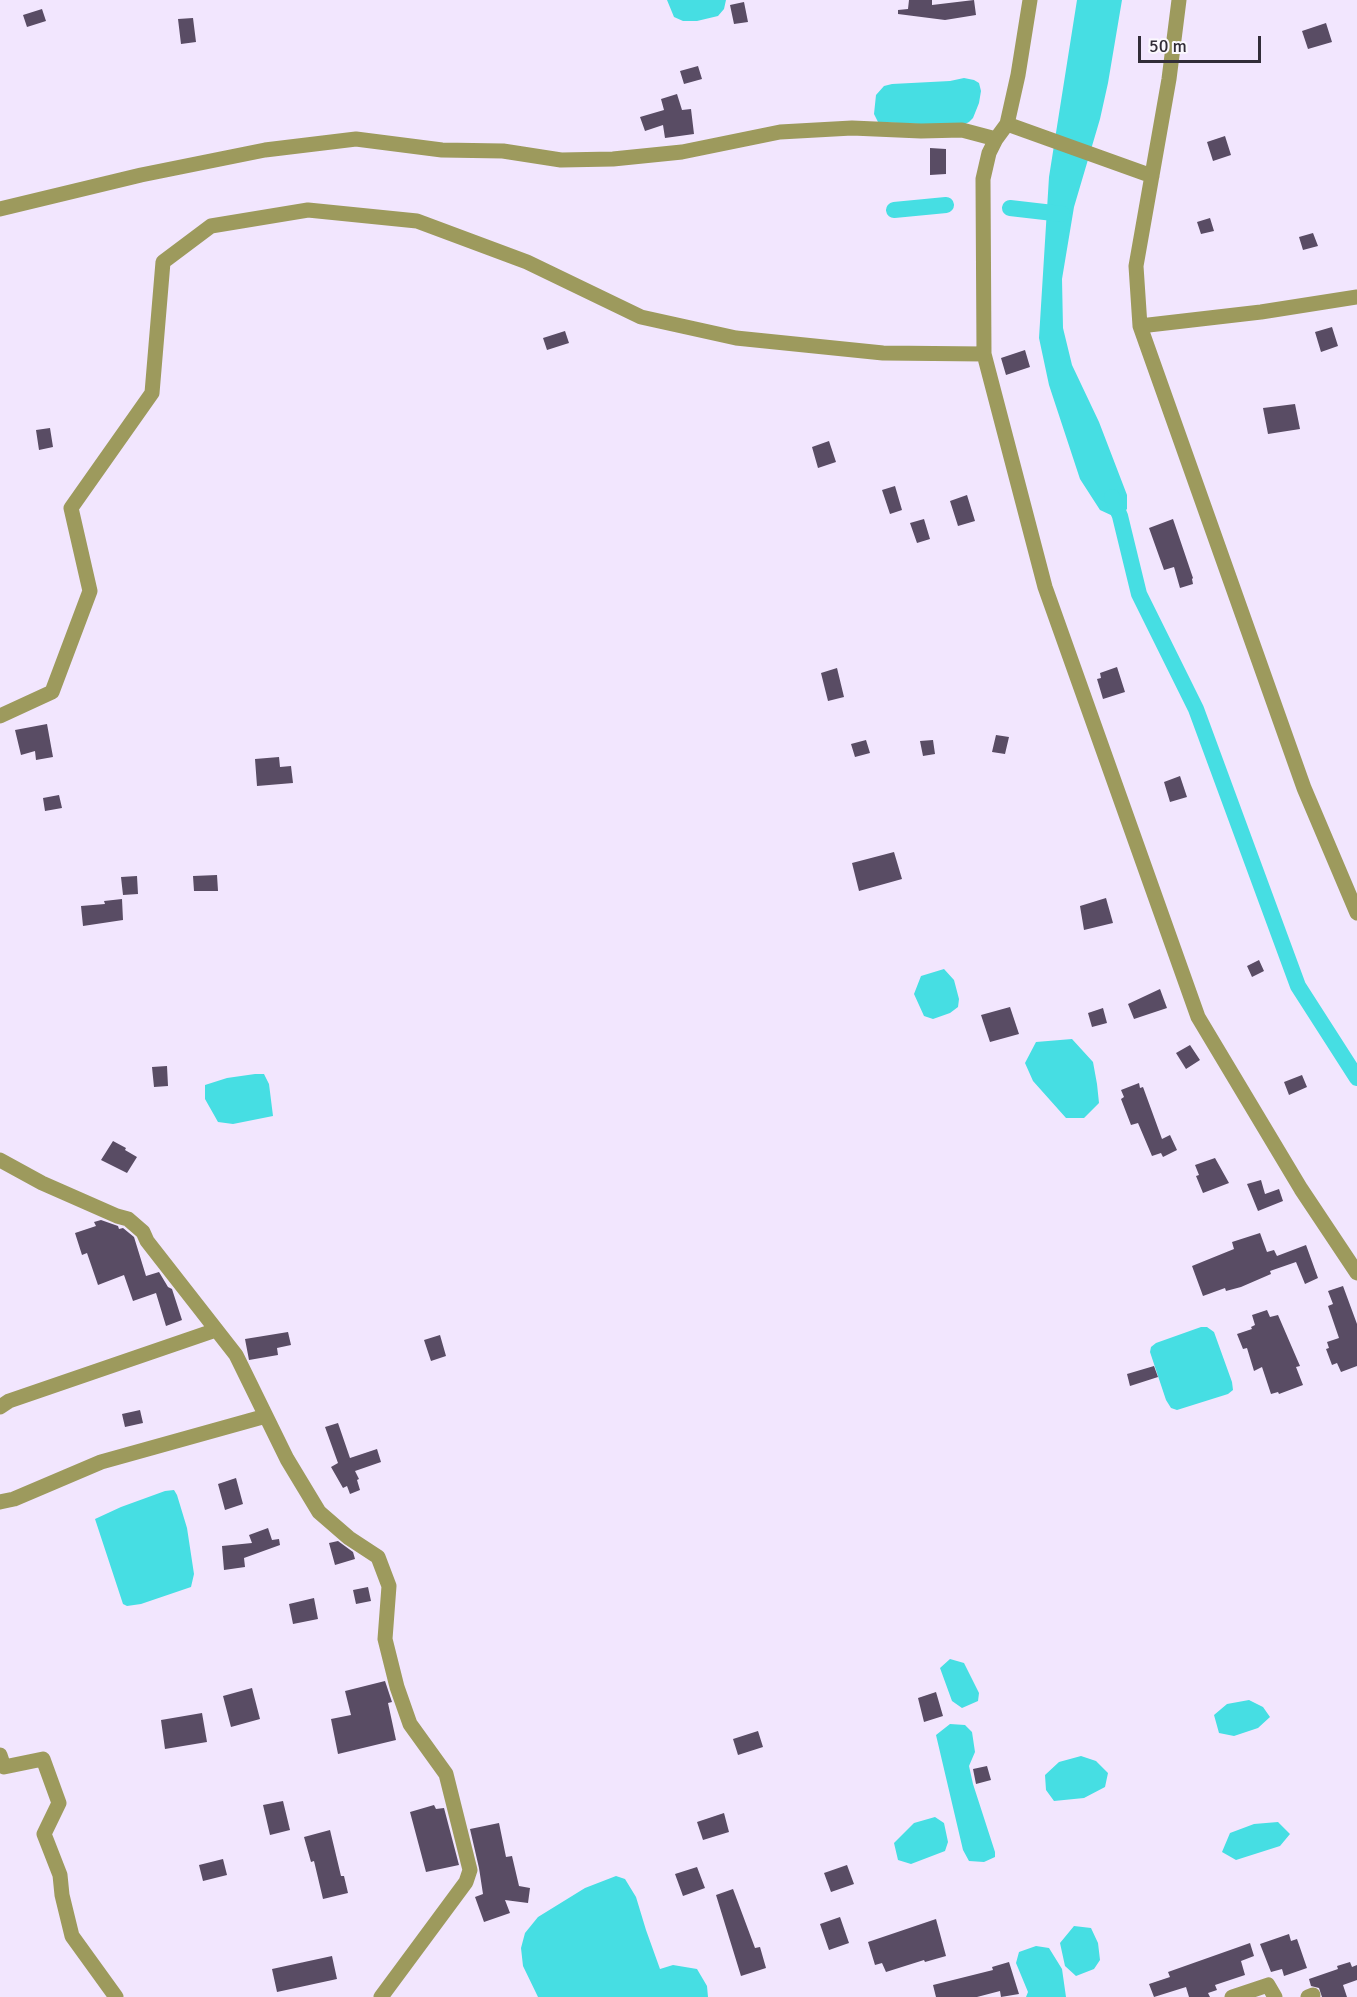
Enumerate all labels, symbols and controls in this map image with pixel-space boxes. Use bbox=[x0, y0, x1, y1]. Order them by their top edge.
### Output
scale bar bbox=[1141, 24, 1264, 62]
text: 50 m bbox=[1149, 35, 1187, 57]

